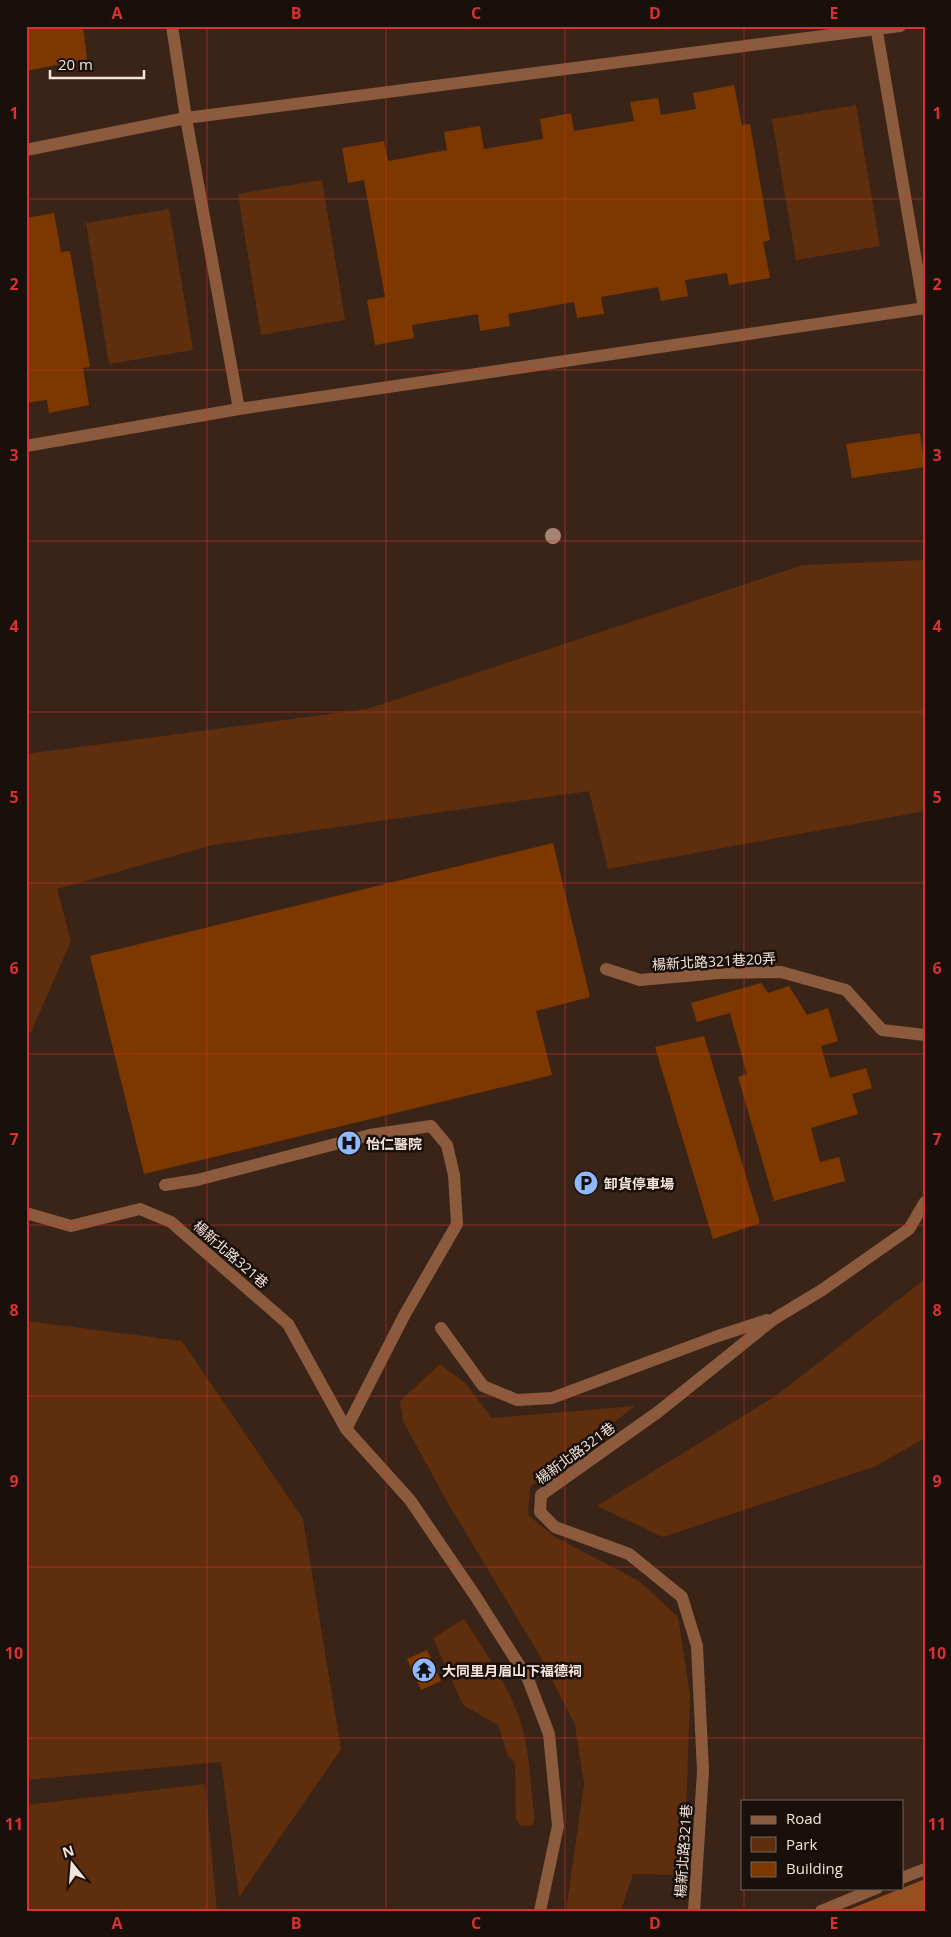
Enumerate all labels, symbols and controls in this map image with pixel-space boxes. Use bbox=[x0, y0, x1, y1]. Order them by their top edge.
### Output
text: A bbox=[111, 2, 123, 24]
text: B bbox=[291, 2, 301, 24]
text: C bbox=[471, 2, 481, 24]
text: D bbox=[649, 2, 661, 24]
text: E bbox=[830, 2, 839, 24]
scale bar bbox=[50, 48, 144, 80]
text: 20 m bbox=[58, 54, 93, 74]
text: 1 bbox=[9, 102, 19, 124]
text: 1 bbox=[932, 102, 942, 124]
text: 2 bbox=[9, 273, 19, 295]
text: 2 bbox=[932, 273, 942, 295]
text: 3 bbox=[9, 444, 19, 466]
text: 3 bbox=[932, 444, 942, 466]
text: 4 bbox=[9, 615, 19, 637]
text: 4 bbox=[932, 615, 942, 637]
text: 5 bbox=[9, 786, 19, 808]
text: 5 bbox=[932, 786, 942, 808]
street label: 楊新北路321巷20弄 bbox=[652, 948, 776, 974]
text: 6 bbox=[9, 957, 19, 979]
text: 6 bbox=[932, 957, 942, 979]
text: 7 bbox=[9, 1128, 19, 1150]
text: 7 bbox=[932, 1128, 942, 1150]
hospital icon: 怡仁醫院 bbox=[336, 1130, 362, 1156]
place label: 怡仁醫院 bbox=[366, 1134, 422, 1153]
parking icon: 卸貨停車場 bbox=[573, 1170, 599, 1196]
place label: 卸貨停車場 bbox=[604, 1174, 674, 1193]
street label: 楊新北路321巷 bbox=[189, 1216, 273, 1292]
text: 8 bbox=[9, 1299, 19, 1321]
text: 8 bbox=[932, 1299, 942, 1321]
street label: 楊新北路321巷 bbox=[531, 1418, 619, 1488]
text: 9 bbox=[9, 1470, 19, 1492]
text: 9 bbox=[932, 1470, 942, 1492]
text: 10 bbox=[5, 1642, 23, 1664]
text: 10 bbox=[928, 1642, 946, 1664]
temple icon: 大同里月眉山下福德祠 bbox=[411, 1657, 437, 1683]
place label: 大同里月眉山下福德祠 bbox=[442, 1661, 582, 1680]
legend bbox=[741, 1800, 904, 1890]
street label: 楊新北路321巷 bbox=[670, 1803, 696, 1899]
text: Road bbox=[786, 1808, 822, 1828]
text: 11 bbox=[5, 1813, 23, 1835]
text: 11 bbox=[928, 1813, 946, 1835]
text: Park bbox=[786, 1834, 817, 1854]
north arrow bbox=[48, 1840, 98, 1890]
text: N bbox=[60, 1840, 76, 1862]
text: Building bbox=[786, 1858, 843, 1878]
text: A bbox=[111, 1912, 123, 1934]
text: B bbox=[291, 1912, 301, 1934]
text: C bbox=[471, 1912, 481, 1934]
text: D bbox=[649, 1912, 661, 1934]
text: E bbox=[830, 1912, 839, 1934]

